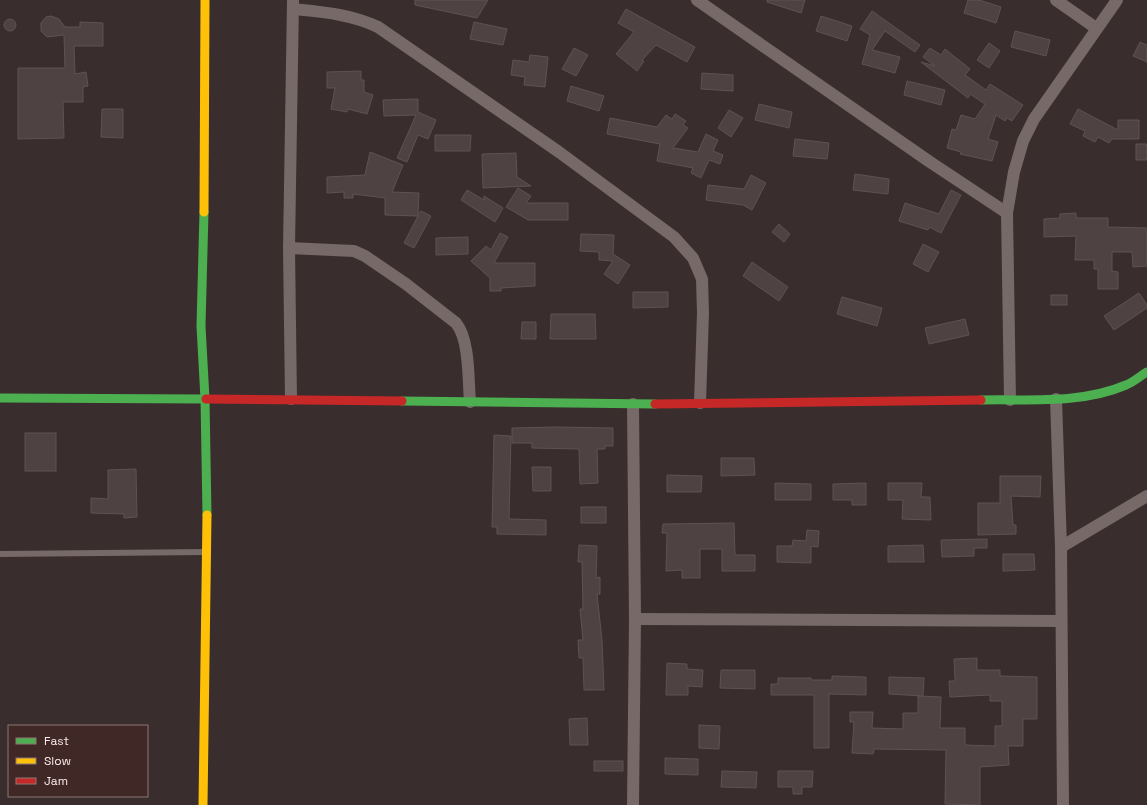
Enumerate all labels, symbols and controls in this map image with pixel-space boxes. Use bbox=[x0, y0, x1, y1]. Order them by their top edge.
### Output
legend bbox=[8, 725, 148, 797]
text: Fast bbox=[44, 733, 69, 749]
text: Slow bbox=[44, 753, 71, 769]
text: Jam bbox=[44, 773, 68, 789]

